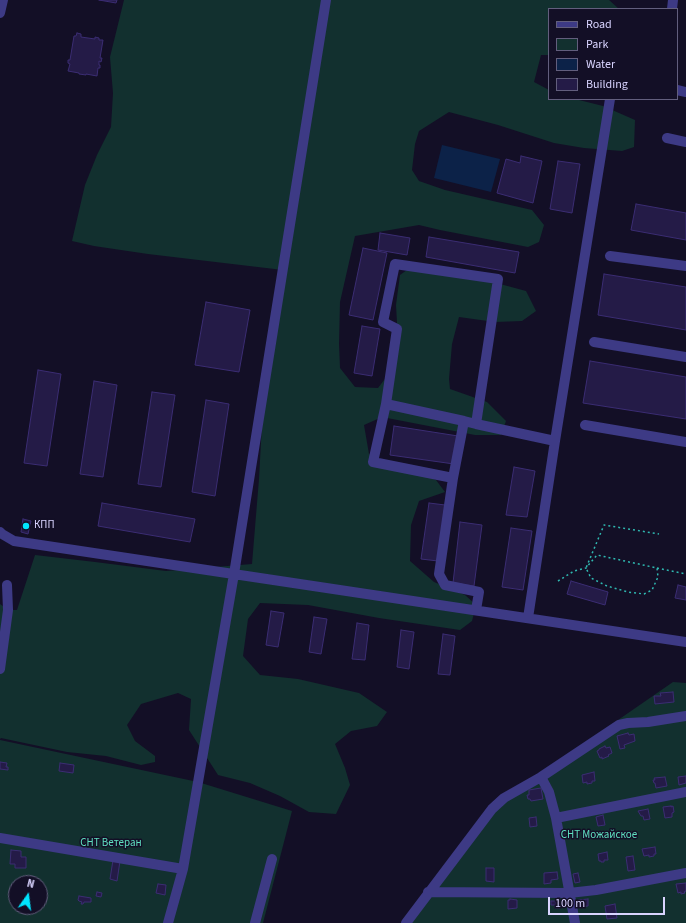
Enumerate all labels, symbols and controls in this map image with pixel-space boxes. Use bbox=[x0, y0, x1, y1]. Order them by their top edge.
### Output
legend bbox=[548, 8, 678, 100]
text: Road bbox=[586, 16, 612, 33]
text: Park bbox=[586, 36, 608, 53]
text: Water bbox=[586, 56, 615, 73]
text: Building bbox=[586, 76, 628, 93]
place label: КПП bbox=[34, 519, 55, 533]
marker: КПП bbox=[21, 521, 31, 531]
park label: СНТ Можайское bbox=[561, 829, 637, 843]
park label: СНТ Ветеран bbox=[80, 837, 142, 851]
north arrow bbox=[8, 875, 48, 915]
text: N bbox=[25, 876, 36, 892]
scale bar bbox=[550, 889, 667, 915]
text: 100 m bbox=[555, 895, 585, 912]

